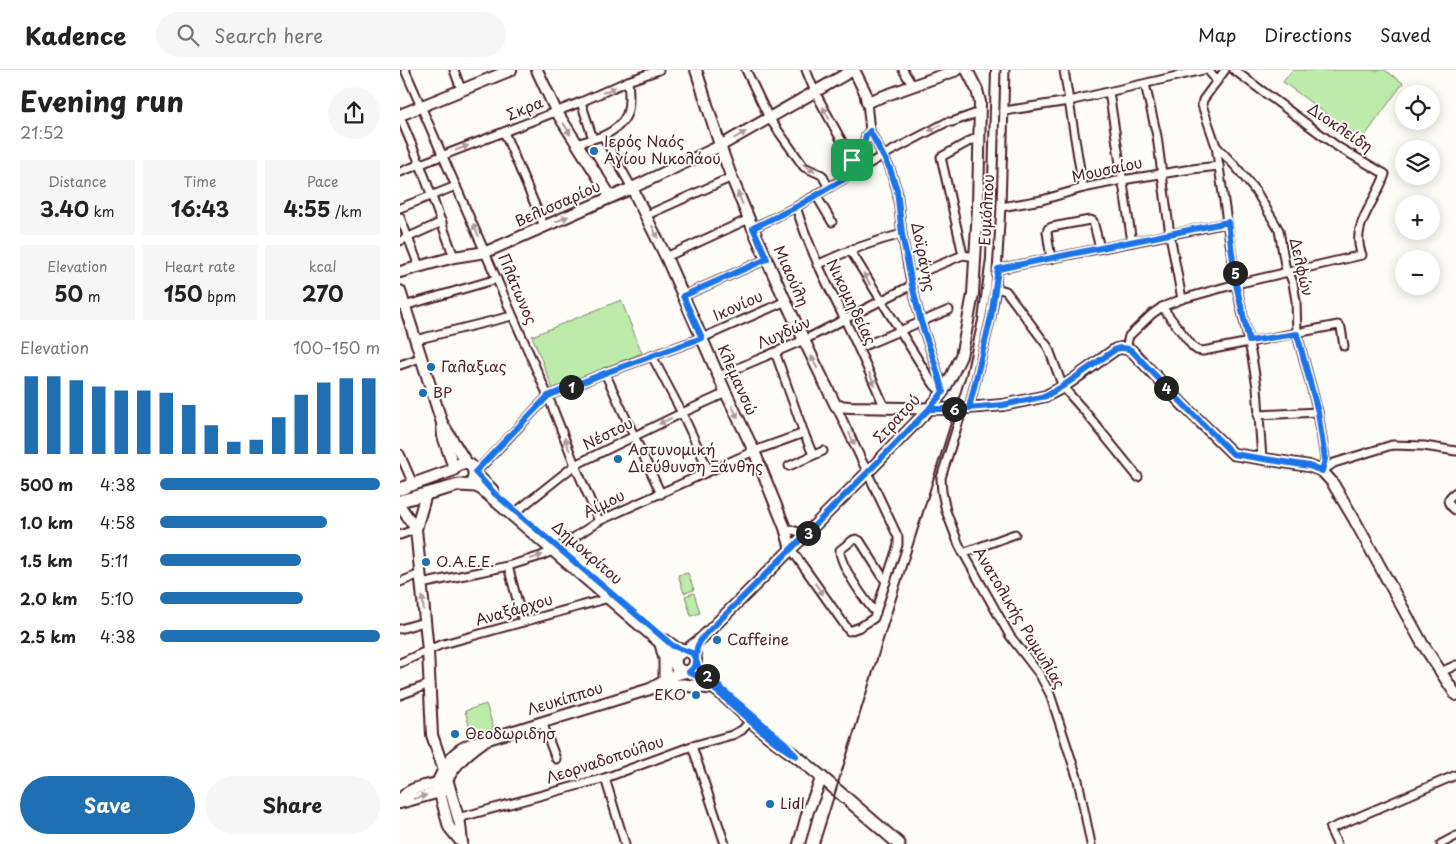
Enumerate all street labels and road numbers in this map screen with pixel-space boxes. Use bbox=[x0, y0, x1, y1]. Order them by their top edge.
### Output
street label: Σκρα bbox=[503, 90, 546, 125]
street label: Διοκλείδη bbox=[1304, 96, 1378, 157]
street label: Μουσαίου bbox=[1069, 150, 1144, 187]
street label: Βελισσαρίου bbox=[511, 173, 604, 232]
street label: Ευμόλπου bbox=[972, 174, 999, 246]
street label: Δοϊράνης bbox=[906, 220, 943, 294]
street label: Δελφών bbox=[1285, 235, 1320, 298]
street label: Μιαούλη bbox=[769, 241, 816, 309]
street label: Πλάτωνος bbox=[493, 249, 544, 328]
street label: Νικομηδείας bbox=[822, 254, 883, 349]
street label: Ικονίου bbox=[709, 283, 766, 326]
street label: Λυγδών bbox=[753, 310, 814, 354]
street label: Κλεμανσώ bbox=[713, 340, 764, 418]
street label: Στρατού bbox=[867, 388, 925, 448]
street label: Νέστου bbox=[578, 411, 636, 455]
street label: Αίμου bbox=[579, 483, 628, 523]
street label: Δημοκρίτου bbox=[547, 515, 629, 589]
street label: Ανατολικής Ρωμυλίας bbox=[969, 542, 1072, 693]
street label: Αναξάρχου bbox=[472, 587, 555, 631]
street label: Λευκίππου bbox=[524, 675, 605, 720]
street label: Λεορναδοπούλου bbox=[543, 729, 666, 788]

